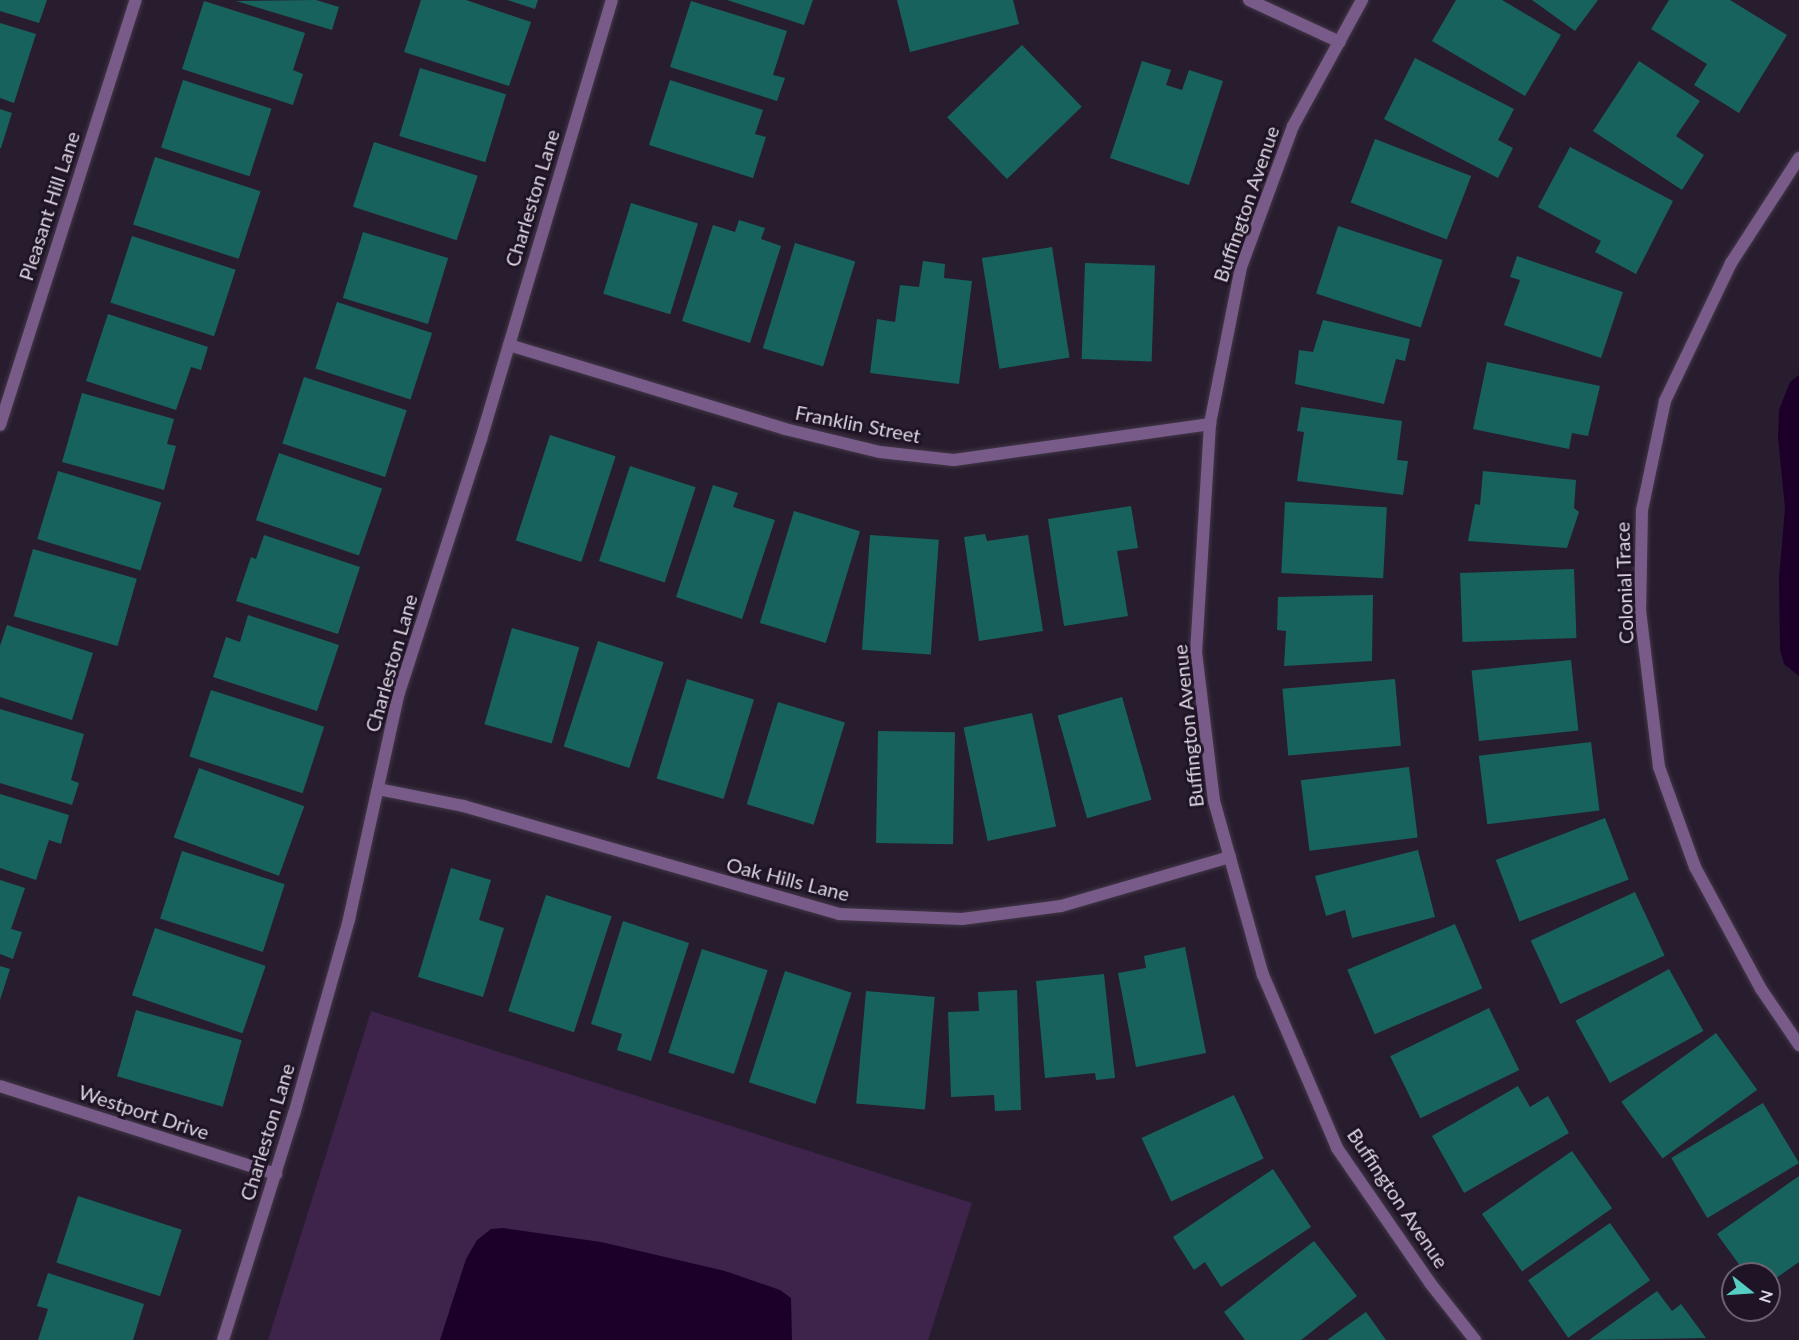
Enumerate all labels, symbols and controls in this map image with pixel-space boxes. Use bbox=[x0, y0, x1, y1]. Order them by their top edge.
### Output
street label: Buffington Avenue bbox=[1208, 122, 1284, 286]
street label: Charleston Lane bbox=[500, 126, 564, 270]
street label: Pleasant Hill Lane bbox=[14, 128, 84, 284]
street label: Franklin Street bbox=[793, 400, 923, 448]
street label: Colonial Trace bbox=[1610, 521, 1638, 645]
street label: Charleston Lane bbox=[360, 591, 422, 735]
street label: Buffington Avenue bbox=[1167, 643, 1209, 809]
street label: Oak Hills Lane bbox=[724, 852, 852, 906]
street label: Charleston Lane bbox=[235, 1060, 299, 1204]
street label: Westport Drive bbox=[76, 1080, 212, 1144]
street label: Buffington Avenue bbox=[1342, 1123, 1454, 1273]
north arrow bbox=[1721, 1262, 1781, 1322]
text: N bbox=[1756, 1288, 1778, 1305]

